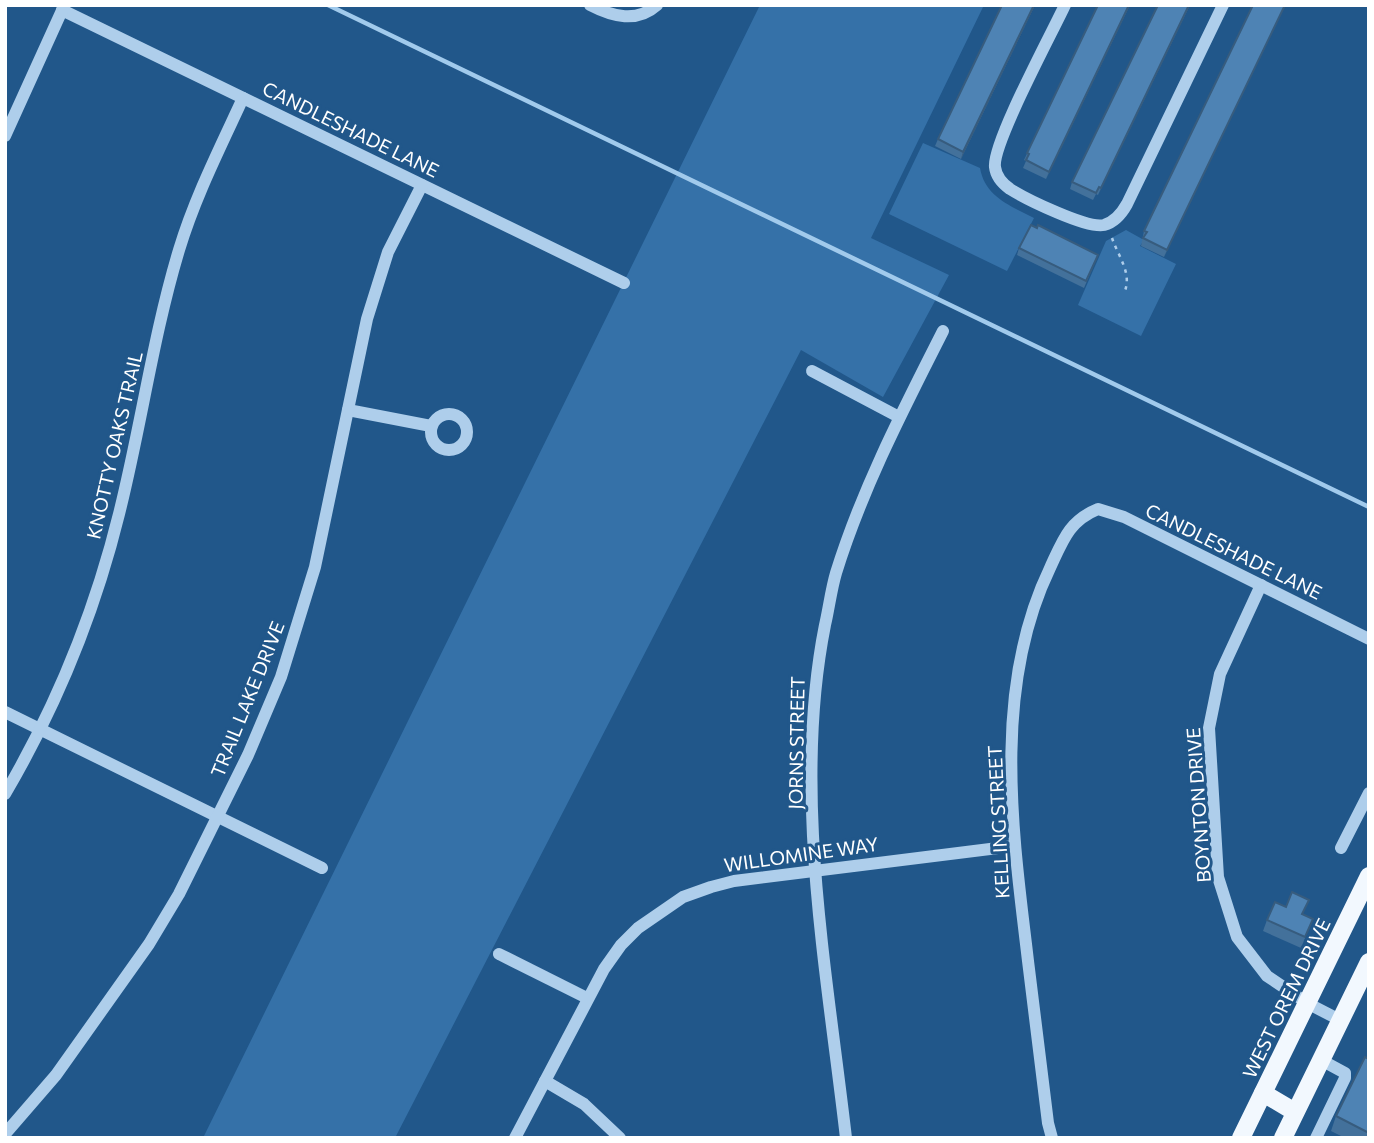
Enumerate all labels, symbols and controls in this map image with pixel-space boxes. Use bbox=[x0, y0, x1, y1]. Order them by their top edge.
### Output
street label: CANDLESHADE LANE bbox=[259, 76, 443, 182]
street label: KNOTTY OAKS TRAIL bbox=[81, 349, 147, 541]
street label: CANDLESHADE LANE bbox=[1142, 498, 1326, 604]
street label: TRAIL LAKE DRIVE bbox=[205, 618, 289, 780]
street label: JORNS STREET bbox=[783, 676, 809, 810]
street label: BOYNTON DRIVE bbox=[1181, 727, 1215, 883]
street label: KELLING STREET bbox=[982, 745, 1014, 899]
street label: WILLOMINE WAY bbox=[722, 832, 880, 876]
street label: WEST OREM DRIVE bbox=[1237, 914, 1335, 1082]

